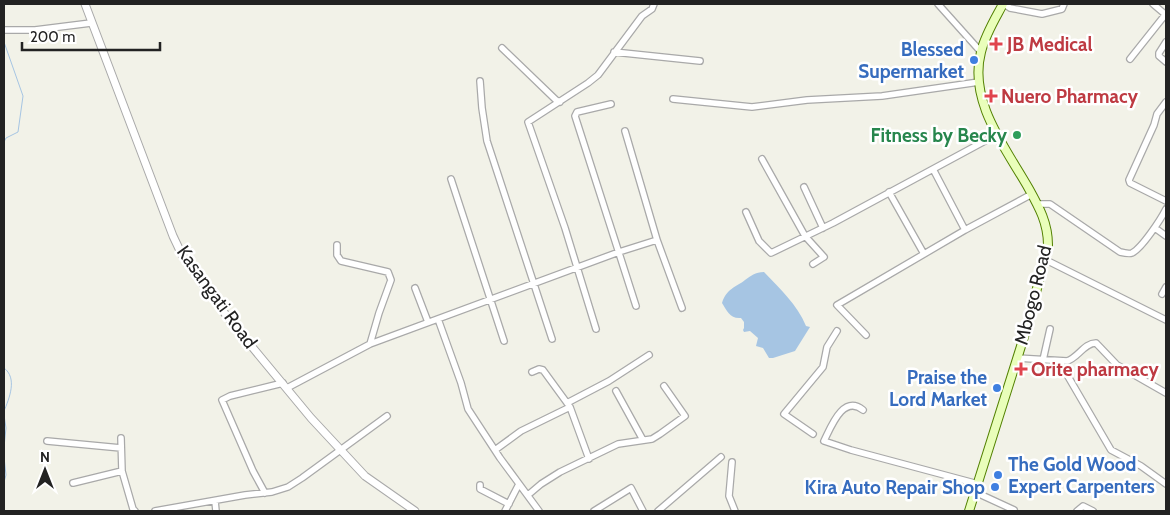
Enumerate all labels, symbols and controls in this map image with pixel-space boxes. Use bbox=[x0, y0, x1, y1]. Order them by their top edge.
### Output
scale bar bbox=[22, 20, 160, 52]
text: 200 m bbox=[30, 28, 75, 46]
place label: JB Medical bbox=[1006, 33, 1092, 56]
marker: JB Medical bbox=[989, 37, 1003, 51]
place label: Blessed Supermarket bbox=[858, 38, 964, 83]
marker: Blessed Supermarket bbox=[968, 54, 980, 66]
place label: Nuero Pharmacy bbox=[1001, 85, 1139, 108]
marker: Nuero Pharmacy bbox=[985, 90, 997, 102]
place label: Fitness by Becky bbox=[871, 124, 1008, 147]
marker: Fitness by Becky bbox=[1011, 129, 1023, 141]
street label: Kasangati Road bbox=[172, 241, 262, 353]
street label: Mbogo Road bbox=[1010, 243, 1056, 347]
place label: Orite pharmacy bbox=[1031, 358, 1159, 381]
marker: Orite pharmacy bbox=[1015, 363, 1027, 375]
place label: Praise the Lord Market bbox=[889, 366, 987, 411]
marker: Praise the Lord Market bbox=[991, 382, 1003, 394]
north arrow bbox=[20, 445, 70, 495]
text: N bbox=[40, 448, 50, 466]
place label: The Gold Wood Expert Carpenters bbox=[1008, 453, 1155, 498]
marker: The Gold Wood Expert Carpenters bbox=[992, 469, 1004, 481]
place label: Kira Auto Repair Shop bbox=[805, 476, 985, 499]
marker: Kira Auto Repair Shop bbox=[989, 481, 1001, 493]

